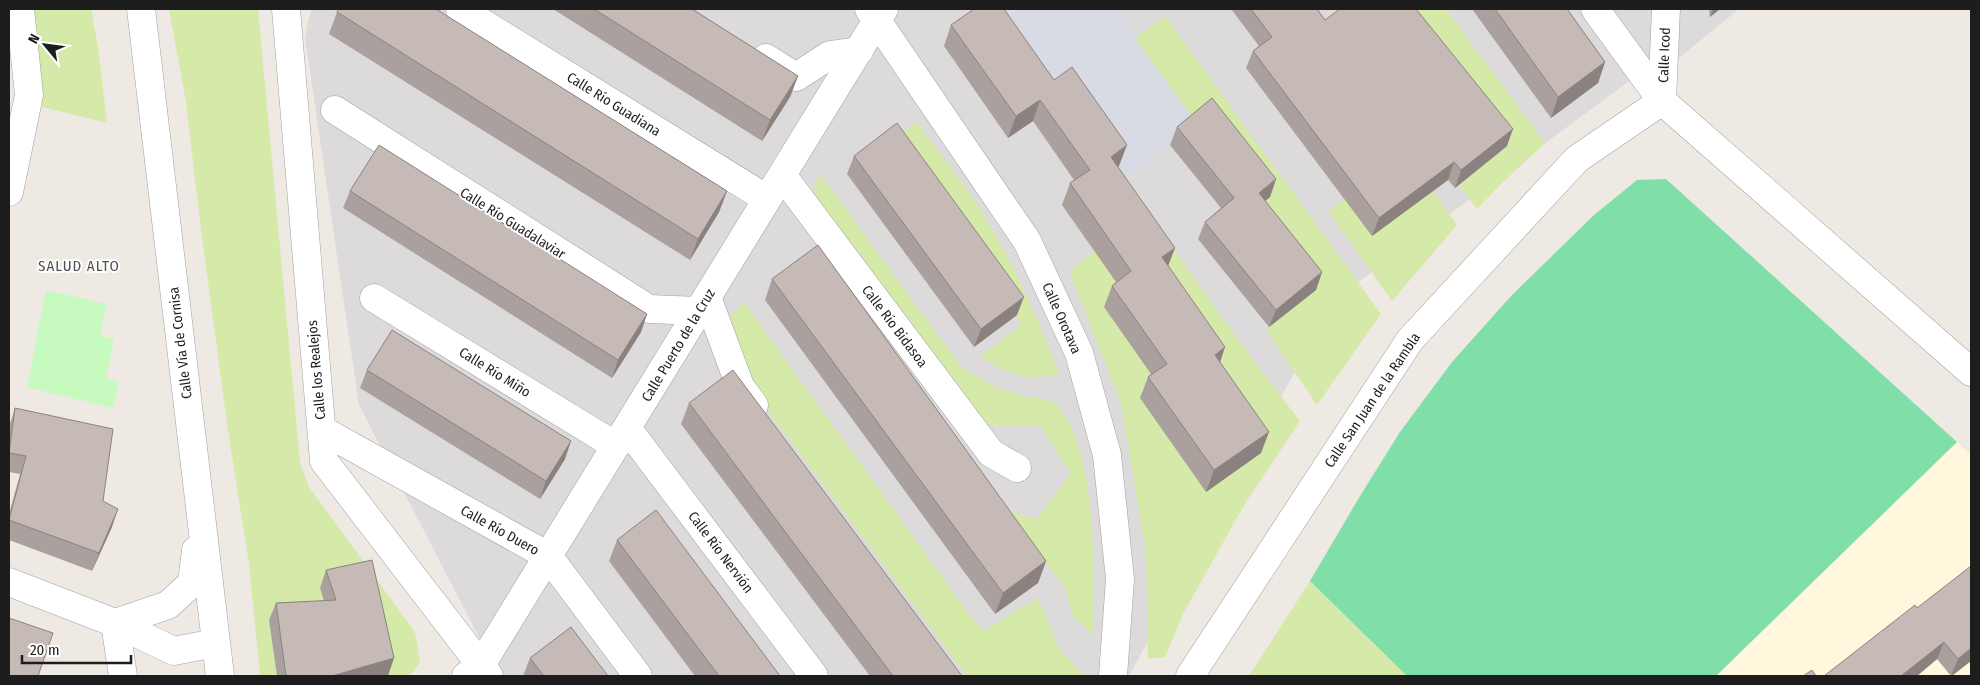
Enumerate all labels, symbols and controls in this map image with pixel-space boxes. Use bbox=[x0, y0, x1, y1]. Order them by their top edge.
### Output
north arrow bbox=[20, 20, 70, 70]
street label: Calle Icod bbox=[1655, 27, 1674, 83]
text: N bbox=[25, 31, 44, 47]
street label: Calle Río Guadiana bbox=[564, 69, 664, 140]
street label: Calle Río Guadalaviar bbox=[457, 184, 569, 263]
district label: SALUD ALTO bbox=[38, 257, 120, 275]
street label: Calle Orotava bbox=[1038, 280, 1085, 356]
street label: Calle Río Bidasoa bbox=[858, 282, 931, 371]
street label: Calle Puerto de la Cruz bbox=[638, 285, 719, 405]
street label: Calle Vía de Cornisa bbox=[165, 286, 196, 400]
street label: Calle los Realejos bbox=[304, 319, 329, 420]
street label: Calle San Juan de la Rambla bbox=[1321, 330, 1424, 471]
street label: Calle Río Miño bbox=[456, 344, 534, 401]
street label: Calle Río Duero bbox=[457, 502, 542, 559]
street label: Calle Río Nervión bbox=[684, 508, 757, 596]
scale bar bbox=[22, 632, 131, 664]
text: 20 m bbox=[30, 641, 60, 659]

